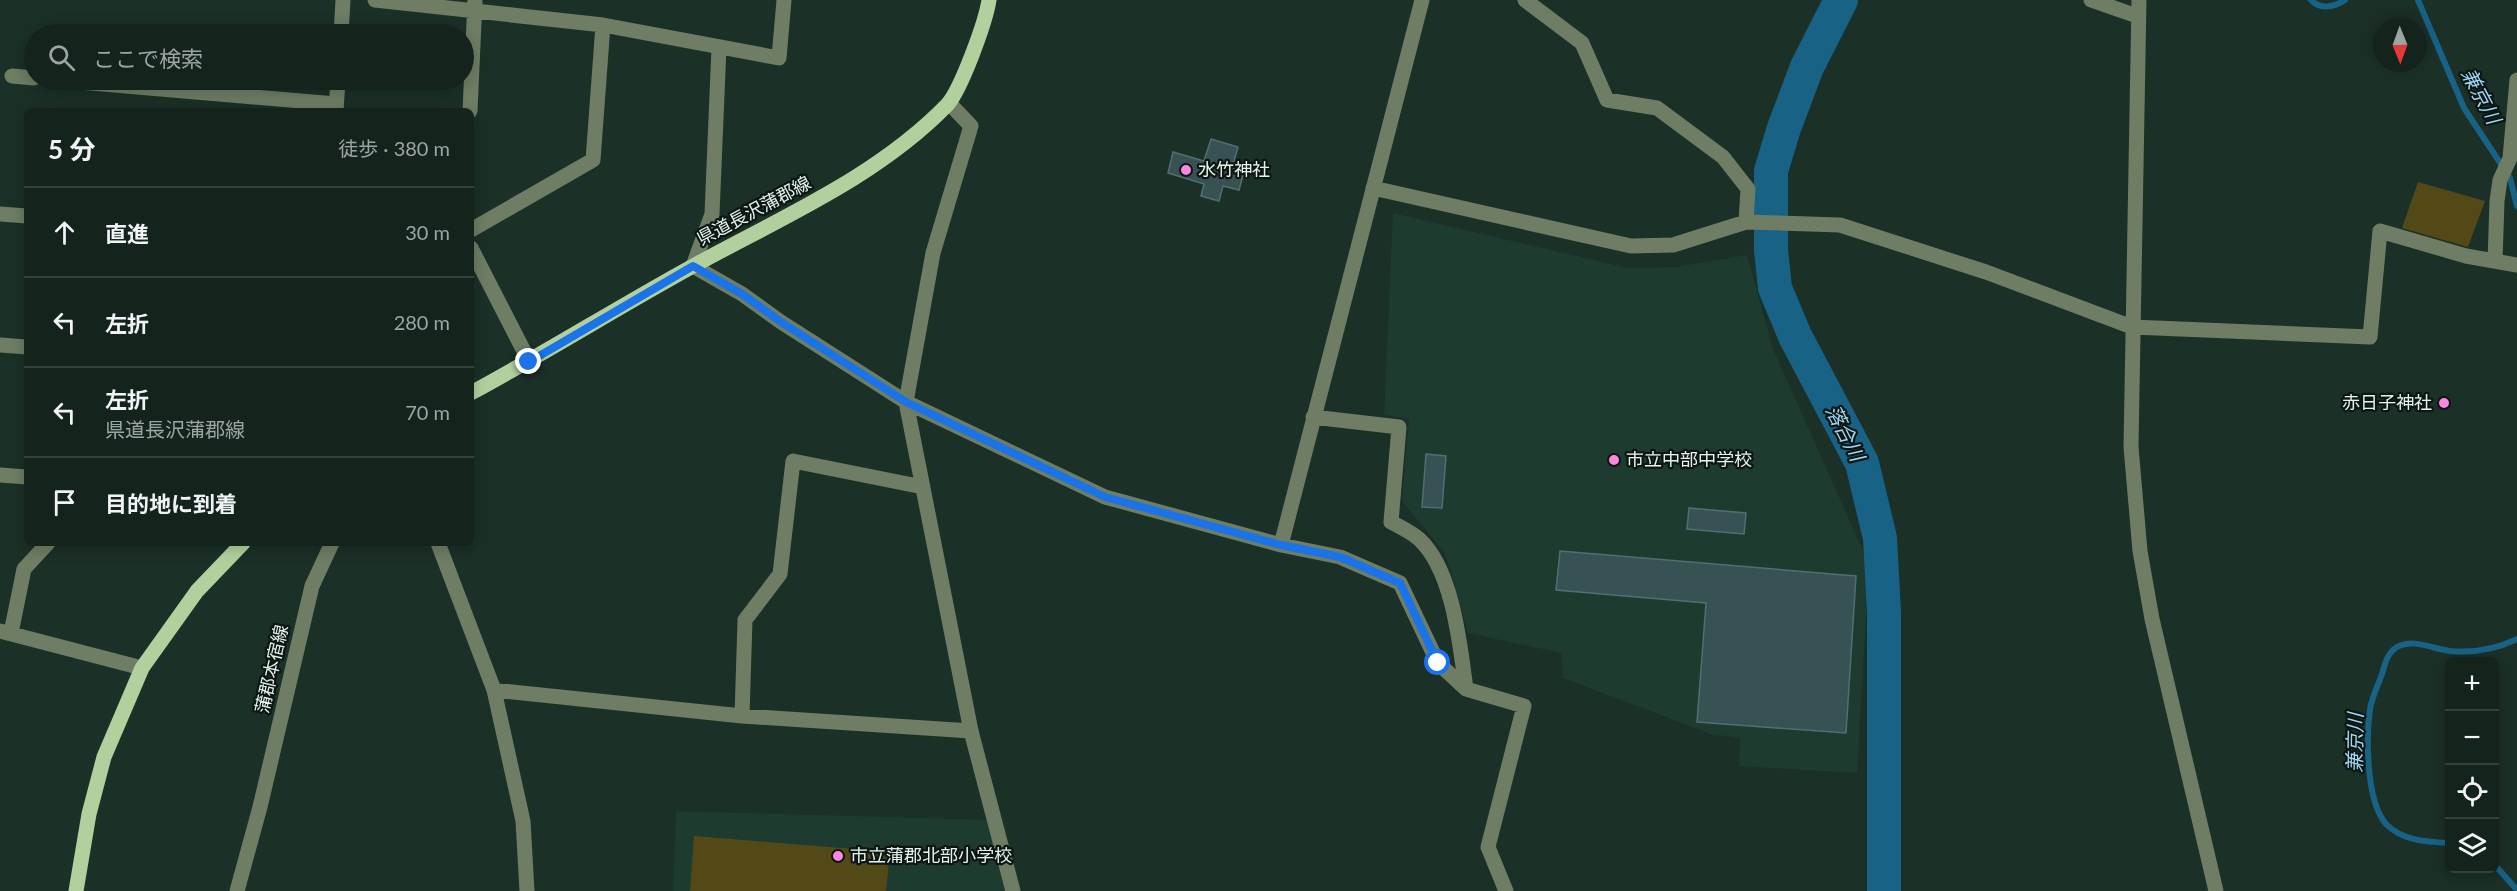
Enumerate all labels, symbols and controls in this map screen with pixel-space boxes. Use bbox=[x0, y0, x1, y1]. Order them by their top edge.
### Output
north arrow bbox=[2373, 18, 2427, 72]
search box bbox=[24, 24, 474, 90]
icon: search bbox=[45, 41, 78, 74]
text: ここで検索 bbox=[93, 45, 203, 72]
water label: 兼京川 bbox=[2457, 63, 2508, 129]
text: 5 分 bbox=[48, 133, 95, 165]
text: 徒歩 · 380 m bbox=[338, 136, 450, 160]
place label: 水竹神社 bbox=[1198, 158, 1270, 180]
marker: 水竹神社 bbox=[1179, 163, 1193, 177]
street label: 県道長沢蒲郡線 bbox=[693, 171, 814, 249]
icon: ahead bbox=[48, 216, 81, 249]
text: 直進 bbox=[105, 220, 149, 247]
text: 30 m bbox=[405, 220, 450, 244]
icon: left bbox=[48, 306, 81, 339]
text: 左折 bbox=[105, 310, 149, 337]
text: 280 m bbox=[394, 310, 450, 334]
route end bbox=[515, 348, 541, 374]
text: 左折 bbox=[105, 386, 149, 413]
place label: 赤日子神社 bbox=[2342, 391, 2432, 413]
icon: left bbox=[48, 396, 81, 429]
marker: 赤日子神社 bbox=[2437, 396, 2451, 410]
text: 70 m bbox=[405, 400, 450, 424]
water label: 落合川 bbox=[1822, 400, 1871, 467]
text: 県道長沢蒲郡線 bbox=[105, 417, 245, 441]
place label: 市立中部中学校 bbox=[1626, 448, 1752, 470]
marker: 市立中部中学校 bbox=[1607, 453, 1621, 467]
icon: arrive bbox=[48, 486, 81, 519]
text: 目的地に到着 bbox=[105, 490, 237, 517]
street label: 蒲郡本宿線 bbox=[250, 622, 292, 715]
route start bbox=[1424, 649, 1450, 675]
map controls bbox=[2445, 657, 2499, 873]
button: + bbox=[2445, 657, 2499, 711]
water label: 兼京川 bbox=[2341, 711, 2367, 773]
button: − bbox=[2445, 711, 2499, 765]
button: locate bbox=[2445, 765, 2499, 819]
button: layers bbox=[2445, 819, 2499, 873]
place label: 市立蒲郡北部小学校 bbox=[850, 844, 1012, 866]
marker: 市立蒲郡北部小学校 bbox=[831, 849, 845, 863]

